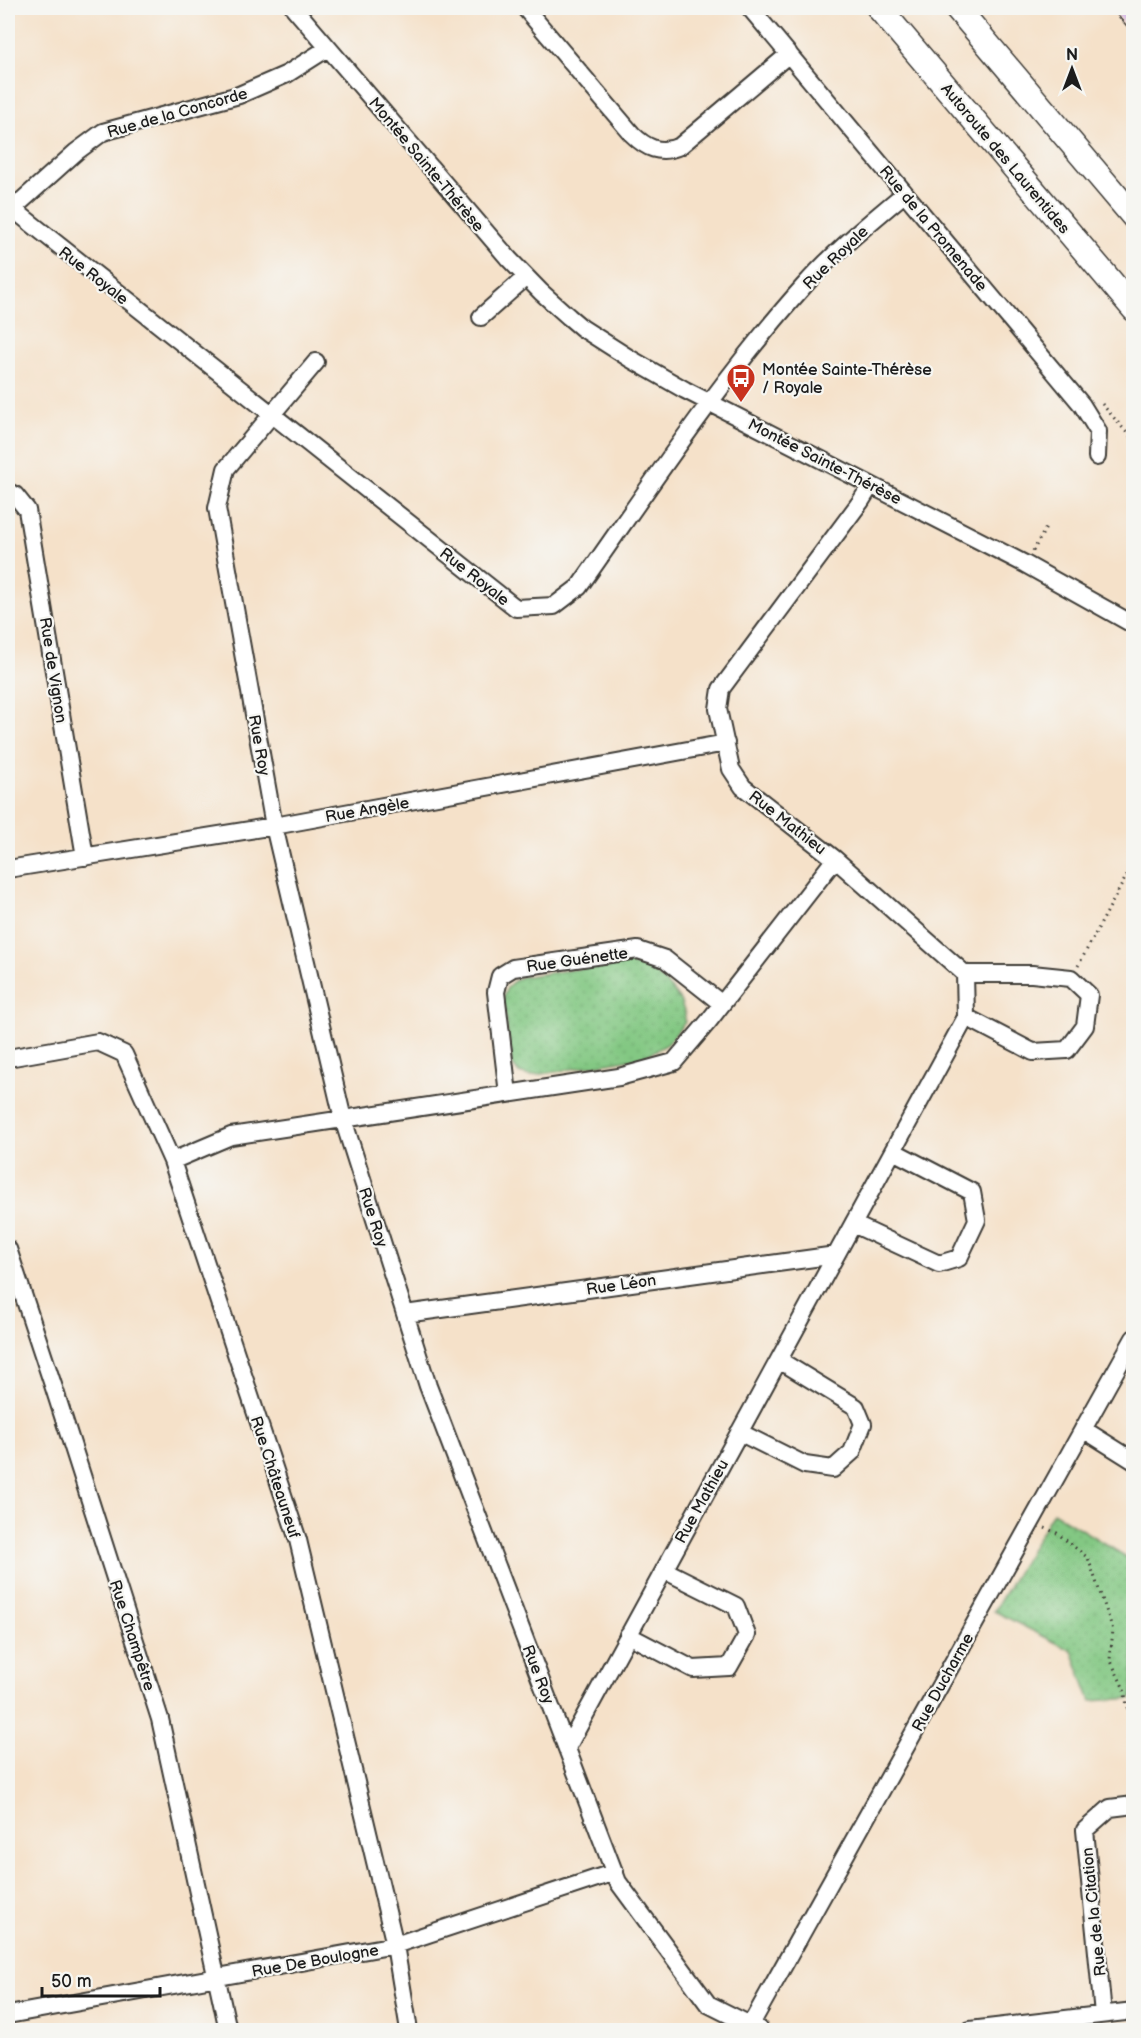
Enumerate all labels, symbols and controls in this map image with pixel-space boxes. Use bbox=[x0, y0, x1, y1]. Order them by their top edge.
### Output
north arrow bbox=[1042, 39, 1102, 99]
text: N bbox=[1066, 46, 1078, 65]
street label: Autoroute des Laurentides bbox=[936, 80, 1073, 238]
street label: Rue de la Concorde bbox=[105, 84, 250, 143]
street label: Montée Sainte-Thérèse bbox=[364, 94, 488, 236]
street label: Rue de la Promenade bbox=[875, 162, 991, 296]
street label: Rue Royale bbox=[800, 222, 873, 294]
street label: Rue Royale bbox=[54, 243, 132, 310]
place label: Montée Sainte-Thérèse / Royale bbox=[762, 361, 932, 398]
bus stop icon: Montée Sainte-Thérèse / Royale bbox=[725, 362, 757, 404]
street label: Montée Sainte-Thérèse bbox=[744, 415, 905, 510]
street label: Rue Royale bbox=[435, 544, 513, 611]
street label: Rue de Vignon bbox=[35, 616, 70, 724]
street label: Rue Roy bbox=[244, 713, 273, 778]
street label: Rue Mathieu bbox=[745, 787, 830, 859]
street label: Rue Angèle bbox=[324, 794, 411, 827]
street label: Rue Guénette bbox=[525, 944, 630, 977]
street label: Rue Roy bbox=[354, 1185, 391, 1250]
street label: Rue Léon bbox=[585, 1271, 657, 1300]
street label: Rue Châteauneuf bbox=[246, 1414, 303, 1541]
street label: Rue Mathieu bbox=[671, 1457, 733, 1547]
street label: Rue Champêtre bbox=[105, 1578, 159, 1694]
street label: Rue Ducharme bbox=[908, 1630, 978, 1735]
street label: Rue Roy bbox=[518, 1642, 558, 1707]
street label: Rue de la Citation bbox=[1078, 1847, 1111, 1977]
street label: Rue De Boulogne bbox=[250, 1941, 381, 1982]
scale bar bbox=[42, 1960, 160, 1998]
text: 50 m bbox=[51, 1971, 92, 1992]

